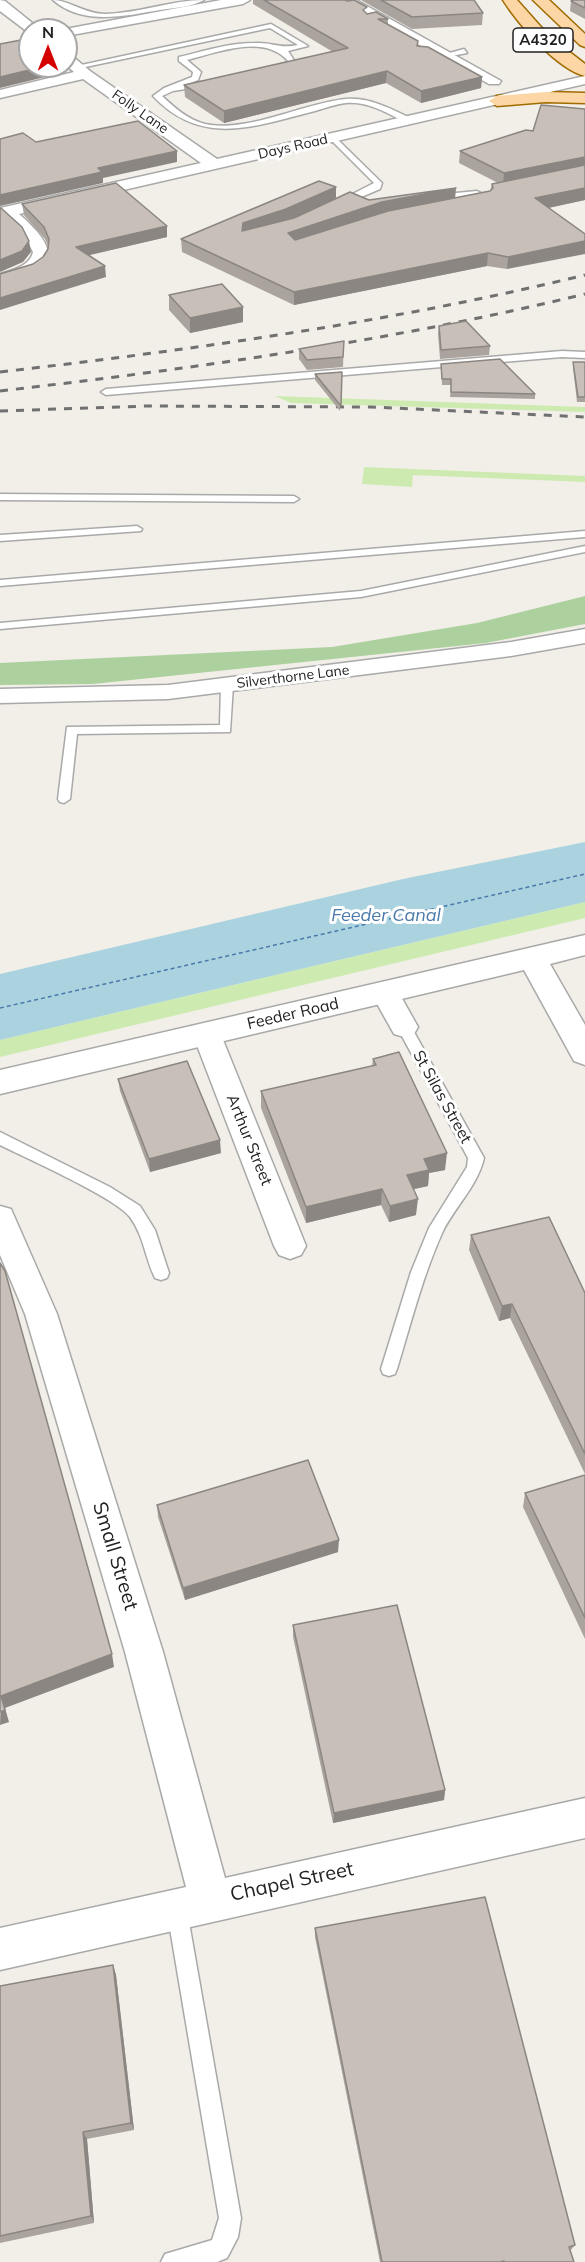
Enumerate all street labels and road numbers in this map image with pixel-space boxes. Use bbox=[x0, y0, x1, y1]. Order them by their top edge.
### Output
road number: A4320 bbox=[513, 28, 573, 52]
street label: Folly Lane bbox=[108, 86, 172, 138]
street label: Days Road bbox=[257, 131, 329, 163]
street label: Silverthorne Lane bbox=[236, 662, 350, 692]
street label: Feeder Road bbox=[245, 994, 341, 1034]
street label: St Silas Street bbox=[409, 1047, 475, 1147]
street label: Arthur Street bbox=[222, 1092, 276, 1188]
street label: Small Street bbox=[87, 1499, 143, 1613]
street label: Chapel Street bbox=[228, 1857, 356, 1907]

